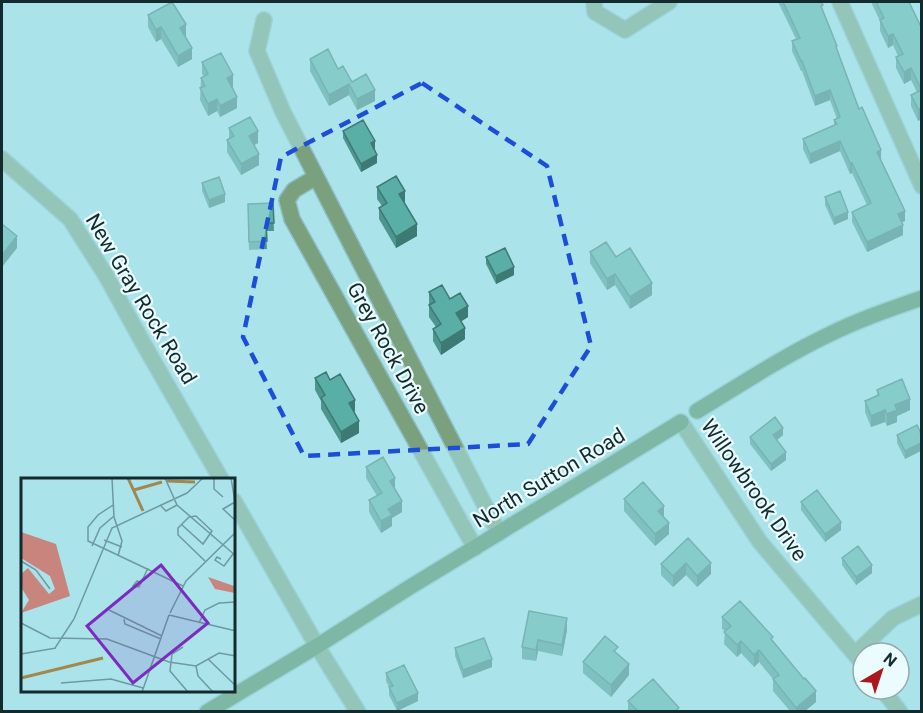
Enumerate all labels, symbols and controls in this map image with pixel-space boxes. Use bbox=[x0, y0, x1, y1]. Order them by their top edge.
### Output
street label: New Gray Rock Road bbox=[81, 209, 201, 389]
street label: Grey Rock Drive bbox=[342, 278, 434, 418]
street label: Willowbrook Drive bbox=[696, 415, 812, 565]
street label: North Sutton Road bbox=[469, 423, 629, 533]
inset map bbox=[21, 478, 236, 692]
north arrow bbox=[851, 641, 911, 701]
text: N bbox=[880, 649, 900, 671]

